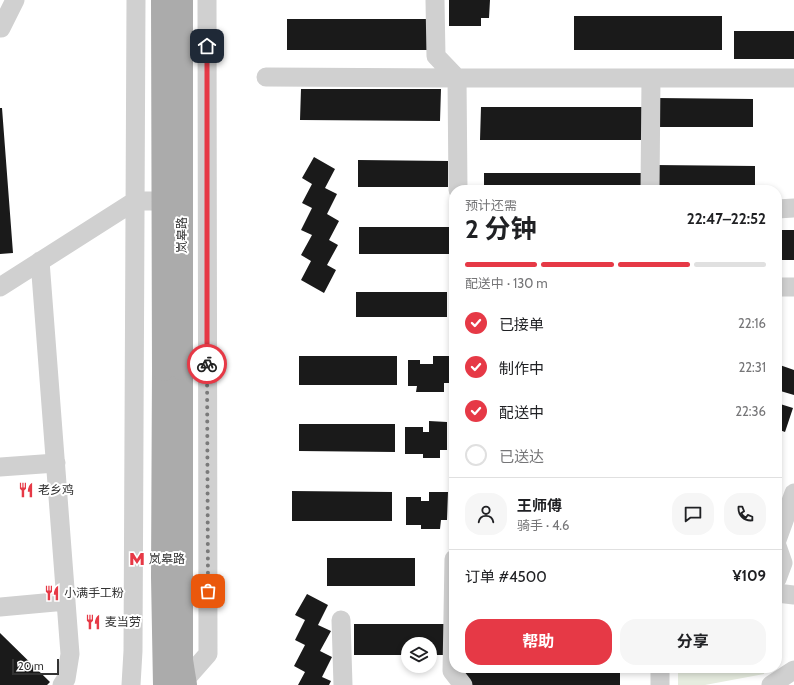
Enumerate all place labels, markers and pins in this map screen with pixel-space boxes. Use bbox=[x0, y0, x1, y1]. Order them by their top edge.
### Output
pin bbox=[190, 29, 224, 63]
restaurant icon: 老乡鸡 bbox=[17, 481, 35, 499]
place label: 老乡鸡 bbox=[38, 482, 74, 497]
metro station icon: 岚皋路 bbox=[128, 550, 146, 568]
place label: 岚皋路 bbox=[149, 551, 185, 566]
pin bbox=[191, 574, 225, 608]
restaurant icon: 小满手工粉 bbox=[43, 584, 61, 602]
place label: 小满手工粉 bbox=[64, 585, 124, 600]
restaurant icon: 麦当劳 bbox=[84, 613, 102, 631]
place label: 麦当劳 bbox=[105, 614, 141, 629]

